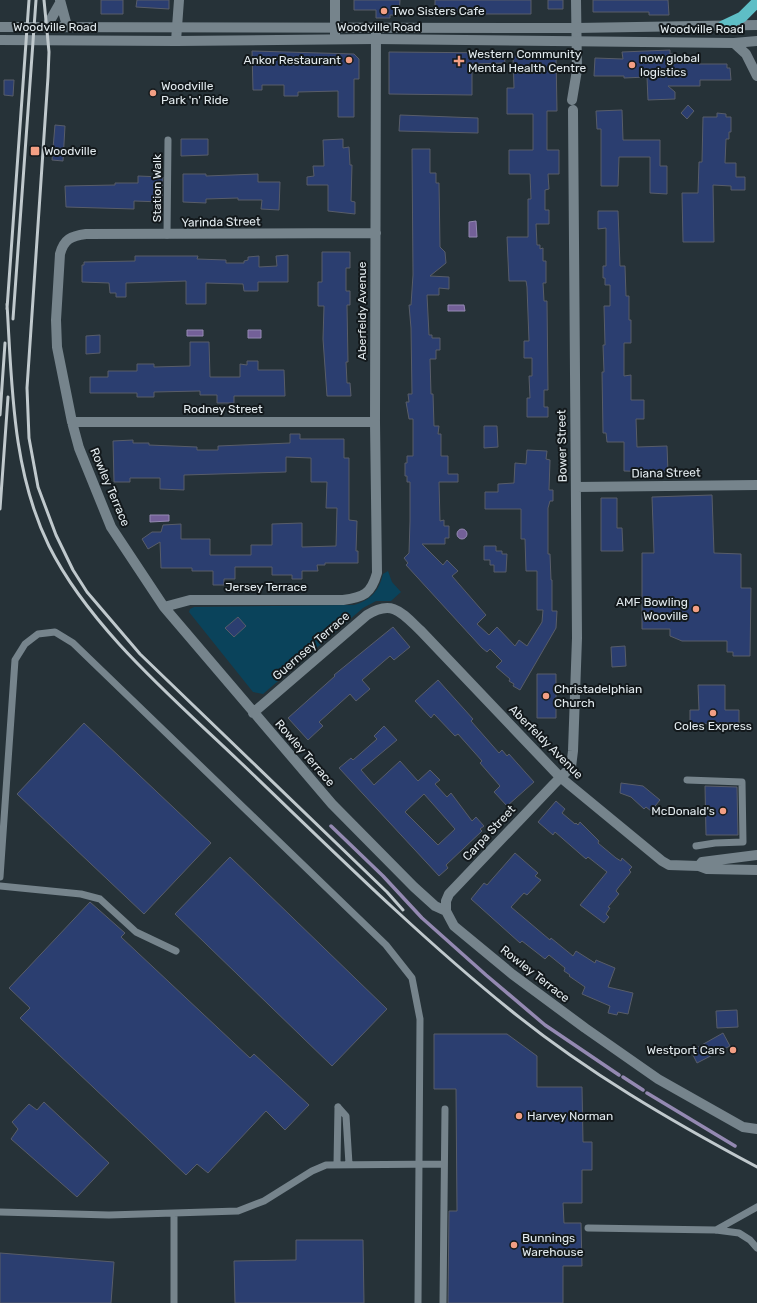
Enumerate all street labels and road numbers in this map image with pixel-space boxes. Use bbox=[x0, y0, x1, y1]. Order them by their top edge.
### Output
street label: Woodville Road bbox=[13, 20, 97, 34]
street label: Woodville Road bbox=[337, 20, 421, 34]
street label: Woodville Road bbox=[660, 22, 744, 36]
street label: Station Walk bbox=[150, 153, 164, 222]
street label: Yarinda Street bbox=[181, 214, 261, 230]
street label: Aberfeldy Avenue bbox=[355, 261, 369, 360]
street label: Rodney Street bbox=[183, 402, 263, 416]
street label: Bower Street bbox=[554, 409, 570, 483]
street label: Rowley Terrace bbox=[87, 446, 133, 529]
street label: Diana Street bbox=[631, 465, 701, 481]
street label: Jersey Terrace bbox=[225, 580, 307, 594]
street label: Guernsey Terrace bbox=[270, 609, 352, 683]
street label: Aberfeldy Avenue bbox=[506, 702, 586, 782]
street label: Rowley Terrace bbox=[272, 717, 338, 789]
street label: Carpa Street bbox=[460, 802, 518, 864]
street label: Rowley Terrace bbox=[498, 943, 573, 1006]

